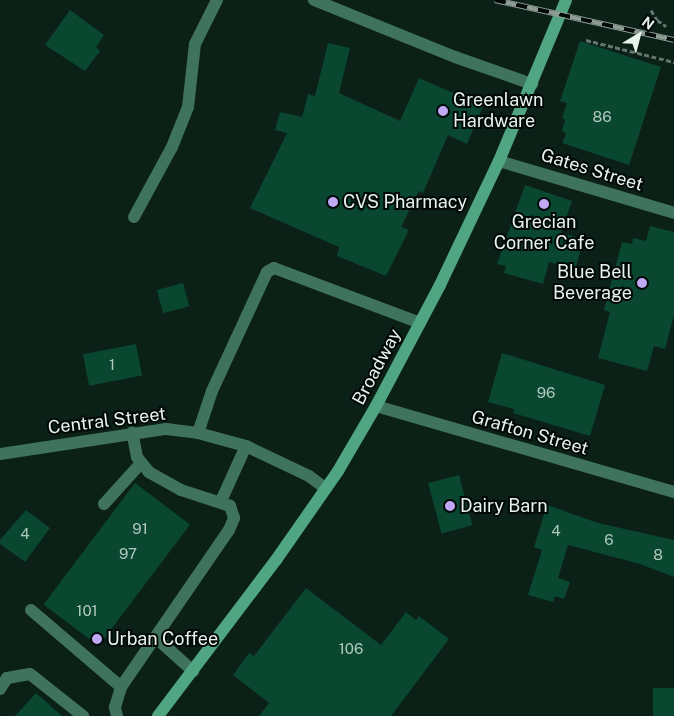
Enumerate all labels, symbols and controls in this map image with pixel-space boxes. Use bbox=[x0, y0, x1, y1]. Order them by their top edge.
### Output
north arrow bbox=[614, 10, 664, 60]
text: N bbox=[639, 13, 657, 33]
place label: Greenlawn Hardware bbox=[453, 90, 543, 132]
marker: Greenlawn Hardware bbox=[437, 105, 449, 117]
house number: 86 bbox=[593, 108, 611, 126]
street label: Gates Street bbox=[538, 144, 646, 196]
place label: CVS Pharmacy bbox=[343, 191, 467, 213]
marker: CVS Pharmacy bbox=[327, 196, 339, 208]
marker: Grecian Corner Cafe bbox=[538, 198, 550, 210]
place label: Grecian Corner Cafe bbox=[494, 212, 594, 254]
place label: Blue Bell Beverage bbox=[553, 262, 632, 304]
marker: Blue Bell Beverage bbox=[636, 277, 648, 289]
street label: Broadway bbox=[348, 325, 406, 409]
house number: 1 bbox=[109, 356, 115, 374]
house number: 96 bbox=[537, 384, 555, 402]
street label: Central Street bbox=[47, 403, 167, 439]
street label: Grafton Street bbox=[469, 406, 591, 460]
place label: Dairy Barn bbox=[460, 495, 548, 517]
marker: Dairy Barn bbox=[444, 500, 456, 512]
house number: 91 bbox=[132, 520, 148, 538]
house number: 4 bbox=[551, 522, 561, 540]
house number: 4 bbox=[20, 525, 30, 543]
house number: 6 bbox=[604, 531, 614, 549]
house number: 97 bbox=[119, 545, 137, 563]
house number: 8 bbox=[653, 546, 663, 564]
house number: 101 bbox=[76, 602, 98, 620]
place label: Urban Coffee bbox=[107, 628, 218, 650]
marker: Urban Coffee bbox=[91, 633, 103, 645]
house number: 106 bbox=[339, 640, 363, 658]

